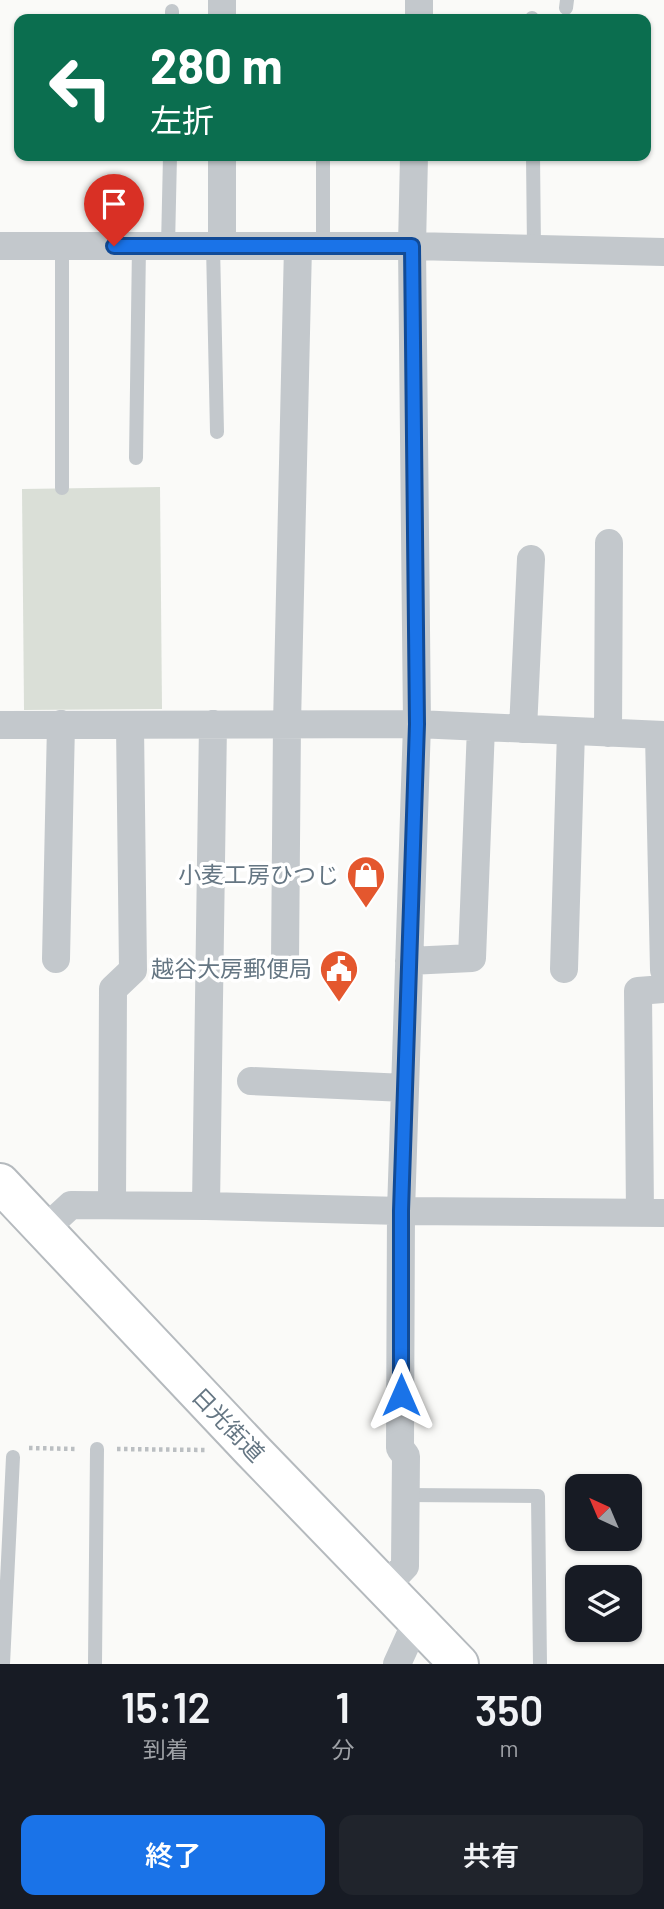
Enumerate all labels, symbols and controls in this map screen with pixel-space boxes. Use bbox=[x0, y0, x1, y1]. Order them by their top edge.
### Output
text: 280 m bbox=[150, 35, 283, 94]
icon: left bbox=[35, 42, 126, 133]
text: 左折 bbox=[150, 100, 214, 138]
pin bbox=[84, 174, 144, 246]
icon: arrive bbox=[95, 185, 133, 223]
shop icon: 小麦工房ひつじ bbox=[345, 854, 387, 909]
place label: 小麦工房ひつじ bbox=[178, 860, 339, 888]
public building icon: 越谷大房郵便局 bbox=[318, 948, 360, 1003]
place label: 越谷大房郵便局 bbox=[151, 954, 312, 982]
position arrow bbox=[364, 1358, 438, 1432]
street label: 日光街道 bbox=[187, 1381, 271, 1467]
north arrow bbox=[565, 1474, 642, 1550]
map controls bbox=[565, 1474, 642, 1642]
button: layers bbox=[565, 1565, 642, 1642]
text: 15:12 bbox=[121, 1681, 211, 1731]
text: 1 bbox=[335, 1681, 350, 1731]
text: 350 bbox=[475, 1684, 543, 1734]
text: m bbox=[500, 1734, 519, 1762]
text: 到着 bbox=[143, 1735, 189, 1763]
text: 分 bbox=[331, 1735, 354, 1763]
button: 終了 bbox=[21, 1815, 325, 1895]
button: 共有 bbox=[339, 1815, 643, 1895]

